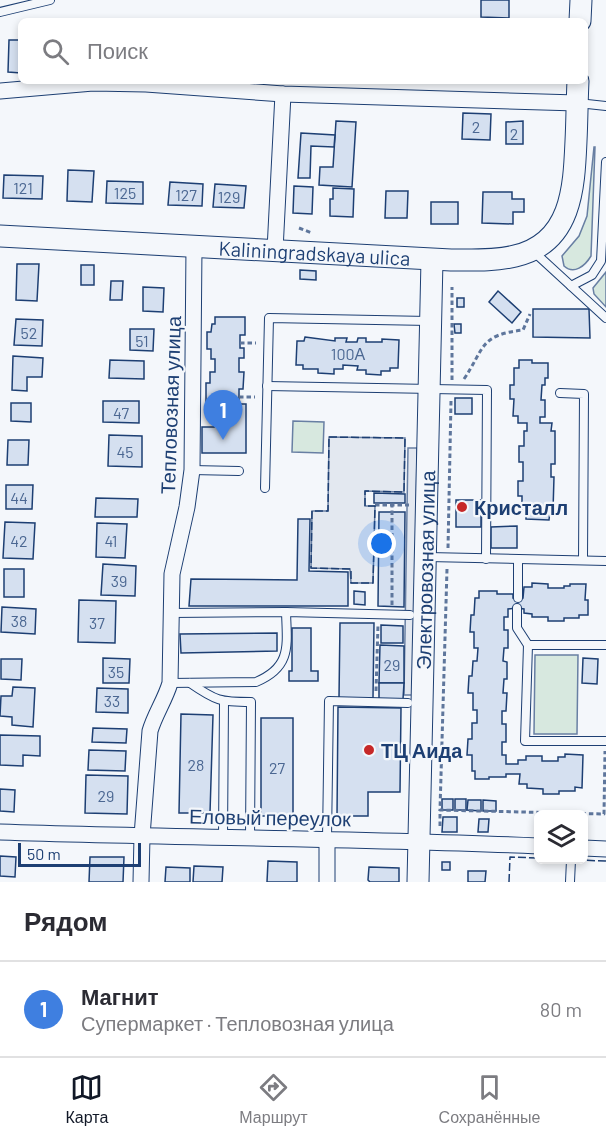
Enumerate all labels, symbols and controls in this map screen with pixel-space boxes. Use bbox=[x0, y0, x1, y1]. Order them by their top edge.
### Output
search box bbox=[18, 18, 588, 84]
icon: search bbox=[39, 35, 72, 68]
text: Поиск bbox=[87, 37, 148, 63]
house number: 2 bbox=[472, 117, 480, 136]
house number: 2 bbox=[510, 124, 518, 143]
house number: 121 bbox=[13, 178, 33, 197]
house number: 125 bbox=[114, 183, 136, 202]
house number: 127 bbox=[175, 185, 197, 204]
house number: 129 bbox=[218, 187, 240, 206]
street label: Kaliningradskaya ulica bbox=[218, 236, 411, 270]
street label: Тепловозная улица bbox=[155, 315, 185, 495]
house number: 52 bbox=[21, 323, 37, 342]
house number: 51 bbox=[135, 331, 149, 350]
house number: 100А bbox=[331, 344, 366, 363]
pin: 1 bbox=[204, 390, 242, 440]
house number: 47 bbox=[113, 403, 129, 422]
house number: 45 bbox=[116, 442, 134, 461]
street label: Электровозная улица bbox=[411, 469, 439, 670]
house number: 44 bbox=[10, 488, 28, 507]
place label: Кристалл bbox=[474, 495, 568, 519]
marker: Кристалл bbox=[455, 500, 469, 514]
your location bbox=[367, 529, 396, 558]
house number: 42 bbox=[10, 531, 28, 550]
house number: 41 bbox=[105, 531, 117, 550]
house number: 39 bbox=[111, 571, 127, 590]
house number: 38 bbox=[11, 611, 27, 630]
house number: 37 bbox=[89, 613, 105, 632]
house number: 29 bbox=[384, 655, 400, 674]
house number: 35 bbox=[108, 662, 124, 681]
house number: 33 bbox=[104, 691, 120, 710]
place label: ТЦ Аида bbox=[381, 738, 463, 762]
marker: ТЦ Аида bbox=[362, 743, 376, 757]
house number: 28 bbox=[188, 755, 204, 774]
house number: 27 bbox=[269, 758, 285, 777]
house number: 29 bbox=[98, 786, 114, 805]
street label: Еловый переулок bbox=[189, 804, 351, 830]
map controls bbox=[534, 810, 588, 864]
button: layers bbox=[534, 810, 588, 864]
scale bar bbox=[18, 840, 141, 868]
text: 50 m bbox=[27, 844, 61, 863]
text: Рядом bbox=[24, 905, 107, 936]
text: Магнит bbox=[81, 983, 159, 1009]
text: 1 bbox=[40, 997, 47, 1021]
text: 80 m bbox=[540, 997, 582, 1021]
text: Супермаркет · Тепловозная улица bbox=[81, 1011, 394, 1035]
tab: Карта bbox=[66, 1071, 108, 1127]
tab: Маршрут bbox=[239, 1071, 308, 1127]
tab: Сохранённые bbox=[439, 1071, 540, 1127]

